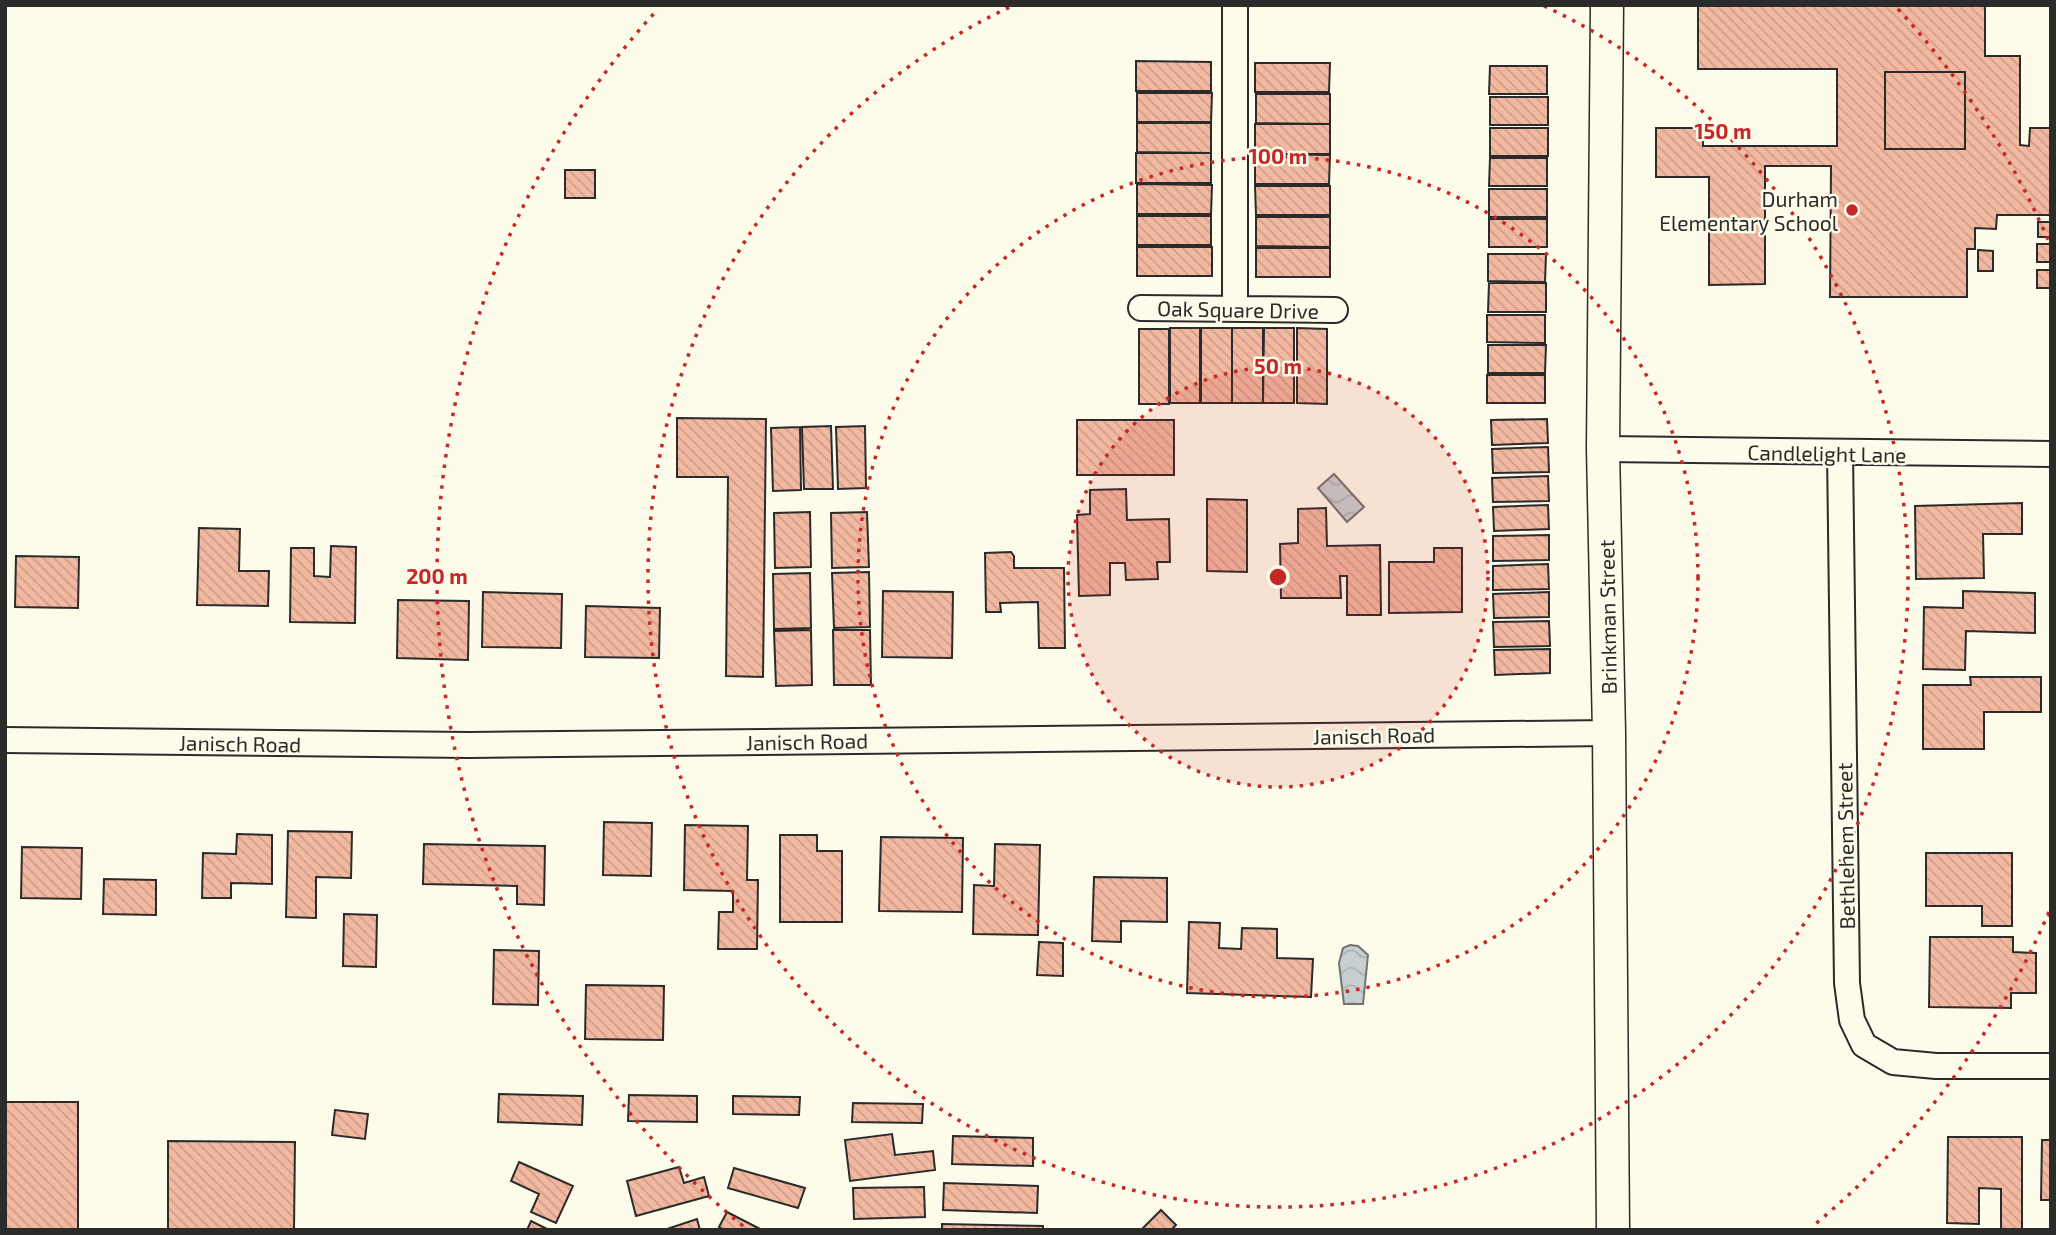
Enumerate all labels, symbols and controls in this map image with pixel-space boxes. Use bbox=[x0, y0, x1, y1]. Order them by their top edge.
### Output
text: 150 m bbox=[1695, 118, 1751, 143]
text: 100 m bbox=[1249, 143, 1307, 168]
place label: Durham Elementary School bbox=[1659, 186, 1839, 235]
marker: Durham Elementary School bbox=[1844, 202, 1860, 218]
street label: Oak Square Drive bbox=[1157, 295, 1319, 323]
text: 50 m bbox=[1254, 353, 1302, 378]
street label: Candlelight Lane bbox=[1747, 439, 1907, 467]
street label: Brinkman Street bbox=[1593, 539, 1621, 695]
text: 200 m bbox=[406, 563, 468, 588]
centre of rings bbox=[1266, 565, 1290, 589]
street label: Janisch Road bbox=[1313, 721, 1435, 749]
street label: Janisch Road bbox=[746, 727, 868, 755]
street label: Janisch Road bbox=[179, 729, 301, 757]
street label: Bethlehem Street bbox=[1831, 762, 1859, 930]

